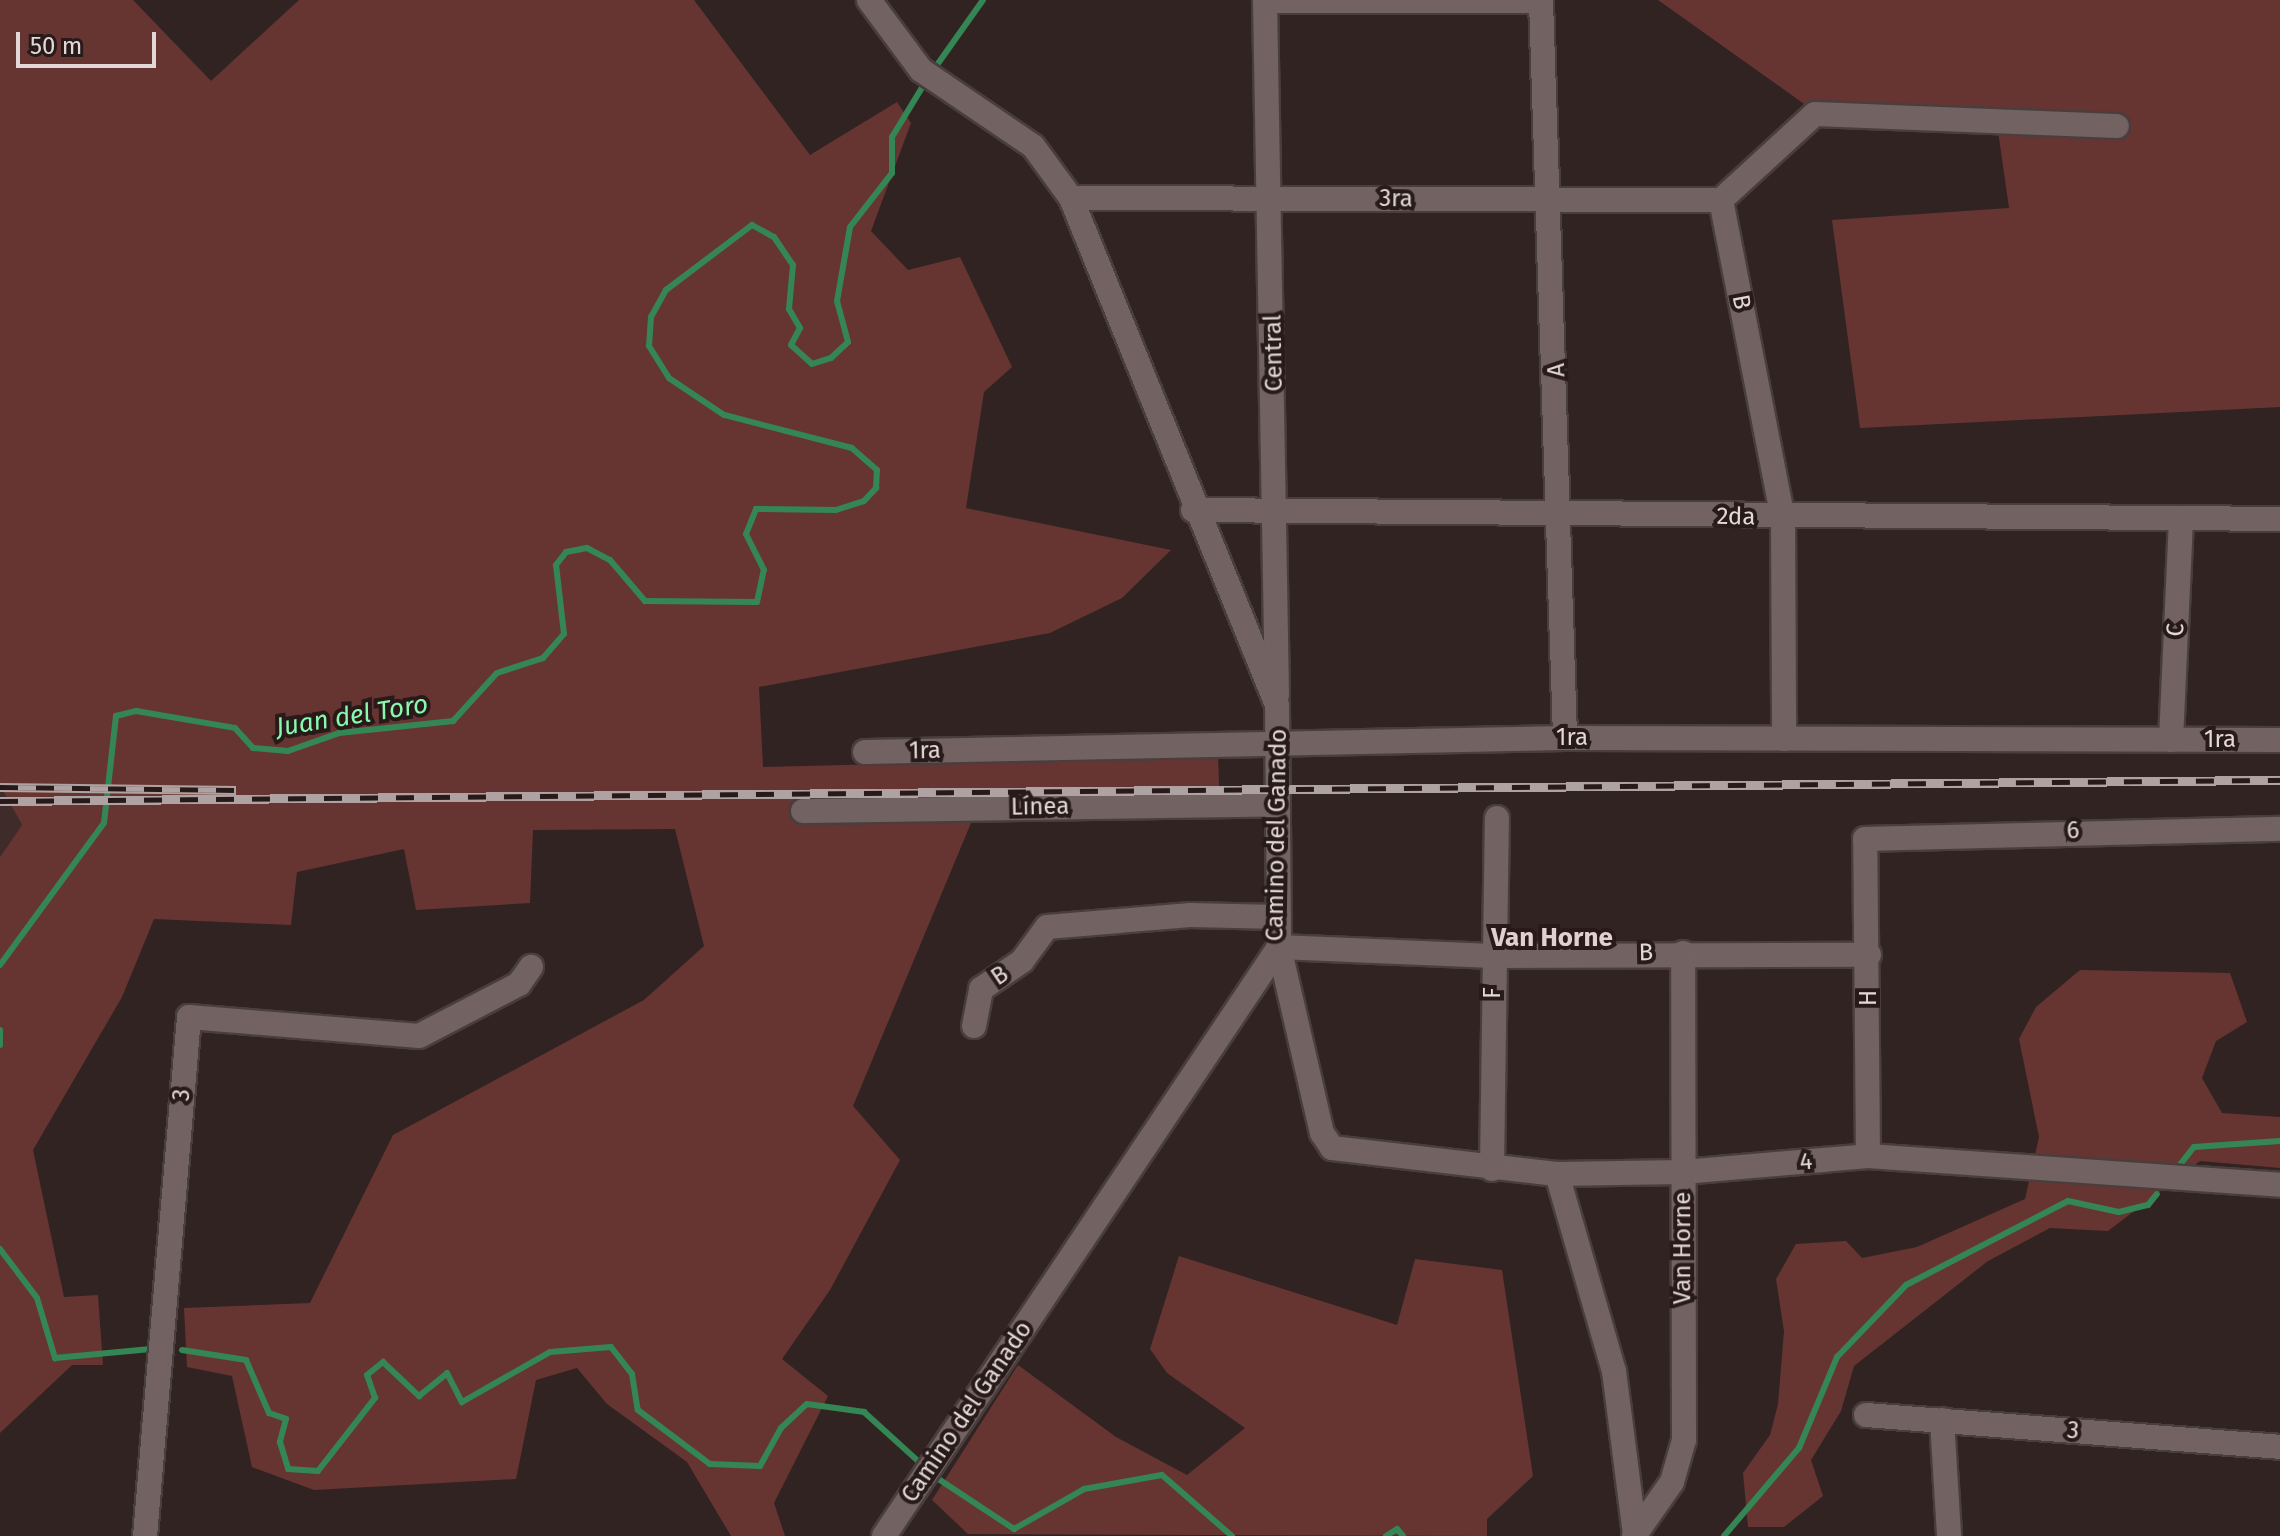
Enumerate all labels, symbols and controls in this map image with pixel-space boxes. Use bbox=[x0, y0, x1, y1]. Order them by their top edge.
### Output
scale bar bbox=[20, 16, 160, 66]
text: 50 m bbox=[30, 32, 82, 60]
street label: 3ra bbox=[1379, 184, 1413, 214]
street label: B bbox=[1725, 292, 1757, 312]
street label: Central bbox=[1259, 314, 1289, 392]
street label: A bbox=[1542, 363, 1572, 377]
street label: 2da bbox=[1716, 502, 1756, 532]
street label: C bbox=[2161, 623, 2191, 637]
water label: Juan del Toro bbox=[274, 689, 430, 743]
street label: 1ra bbox=[1556, 724, 1588, 752]
street label: 1ra bbox=[2204, 726, 2236, 754]
street label: Camino del Ganado bbox=[1261, 728, 1293, 942]
street label: 1ra bbox=[909, 736, 941, 766]
street label: Línea bbox=[1011, 792, 1069, 822]
street label: 6 bbox=[2066, 816, 2080, 846]
district label: Van Horne bbox=[1491, 922, 1613, 954]
street label: B bbox=[1638, 938, 1654, 968]
street label: B bbox=[986, 960, 1014, 992]
street label: F bbox=[1479, 987, 1507, 999]
street label: H bbox=[1855, 990, 1883, 1006]
street label: 3 bbox=[167, 1088, 197, 1102]
street label: 4 bbox=[1798, 1147, 1814, 1177]
street label: Van Horne bbox=[1669, 1192, 1697, 1304]
street label: Camino del Ganado bbox=[896, 1316, 1038, 1508]
street label: 3 bbox=[2066, 1416, 2080, 1446]

